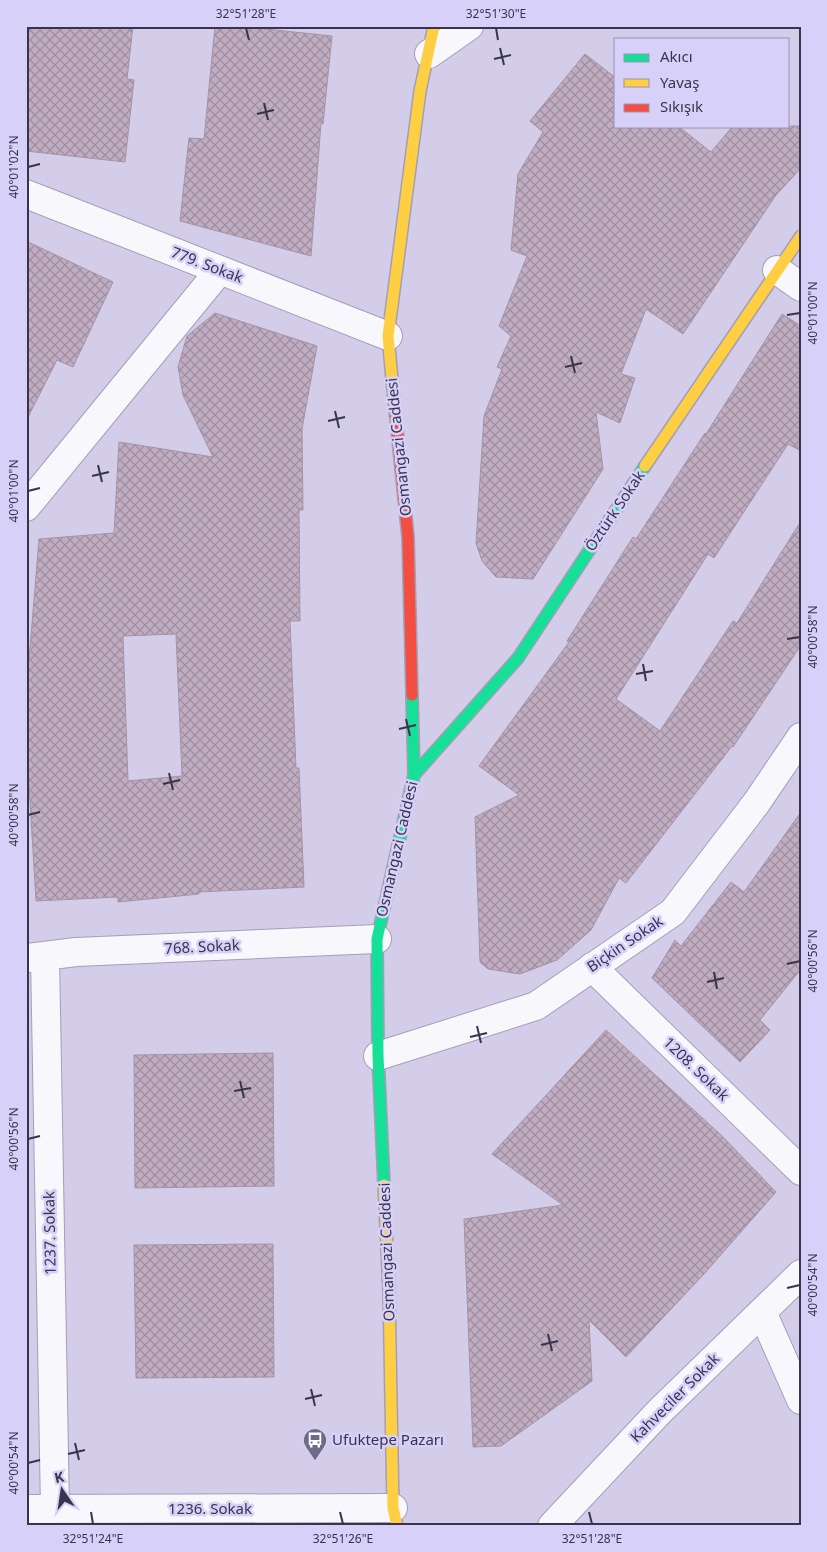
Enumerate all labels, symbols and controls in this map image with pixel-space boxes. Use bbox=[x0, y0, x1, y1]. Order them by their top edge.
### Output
text: 32°51'28"E bbox=[216, 5, 276, 22]
text: 32°51'30"E bbox=[466, 5, 526, 22]
legend bbox=[614, 38, 790, 128]
text: Akıcı bbox=[660, 46, 693, 66]
text: Yavaş bbox=[660, 72, 699, 92]
text: Sıkışık bbox=[660, 96, 703, 116]
text: 40°01'02"N bbox=[5, 135, 22, 199]
street label: 779. Sokak bbox=[169, 241, 246, 287]
text: 40°01'00"N bbox=[804, 281, 821, 345]
street label: Osmangazi Caddesi bbox=[381, 377, 415, 517]
text: 40°01'00"N bbox=[5, 459, 22, 523]
street label: Öztürk Sokak bbox=[580, 466, 649, 555]
text: 40°00'58"N bbox=[804, 605, 821, 669]
street label: Osmangazi Caddesi bbox=[371, 779, 421, 919]
text: 40°00'58"N bbox=[5, 783, 22, 847]
street label: Biçkin Sokak bbox=[583, 910, 666, 976]
text: 40°00'56"N bbox=[804, 929, 821, 993]
street label: 768. Sokak bbox=[164, 934, 240, 958]
street label: 1208. Sokak bbox=[660, 1032, 734, 1105]
text: 40°00'56"N bbox=[5, 1107, 22, 1171]
street label: Osmangazi Caddesi bbox=[374, 1182, 398, 1322]
street label: 1237. Sokak bbox=[38, 1191, 60, 1275]
text: 40°00'54"N bbox=[804, 1253, 821, 1317]
street label: Kahveciler Sokak bbox=[625, 1348, 723, 1446]
bus stop icon: Ufuktepe Pazarı bbox=[302, 1427, 328, 1461]
place label: Ufuktepe Pazarı bbox=[332, 1429, 444, 1449]
text: 40°00'54"N bbox=[5, 1431, 22, 1495]
north arrow bbox=[38, 1464, 88, 1514]
text: K bbox=[52, 1466, 66, 1487]
street label: 1236. Sokak bbox=[168, 1498, 252, 1518]
text: 32°51'24"E bbox=[63, 1530, 123, 1547]
text: 32°51'26"E bbox=[313, 1530, 373, 1547]
text: 32°51'28"E bbox=[562, 1530, 622, 1547]

